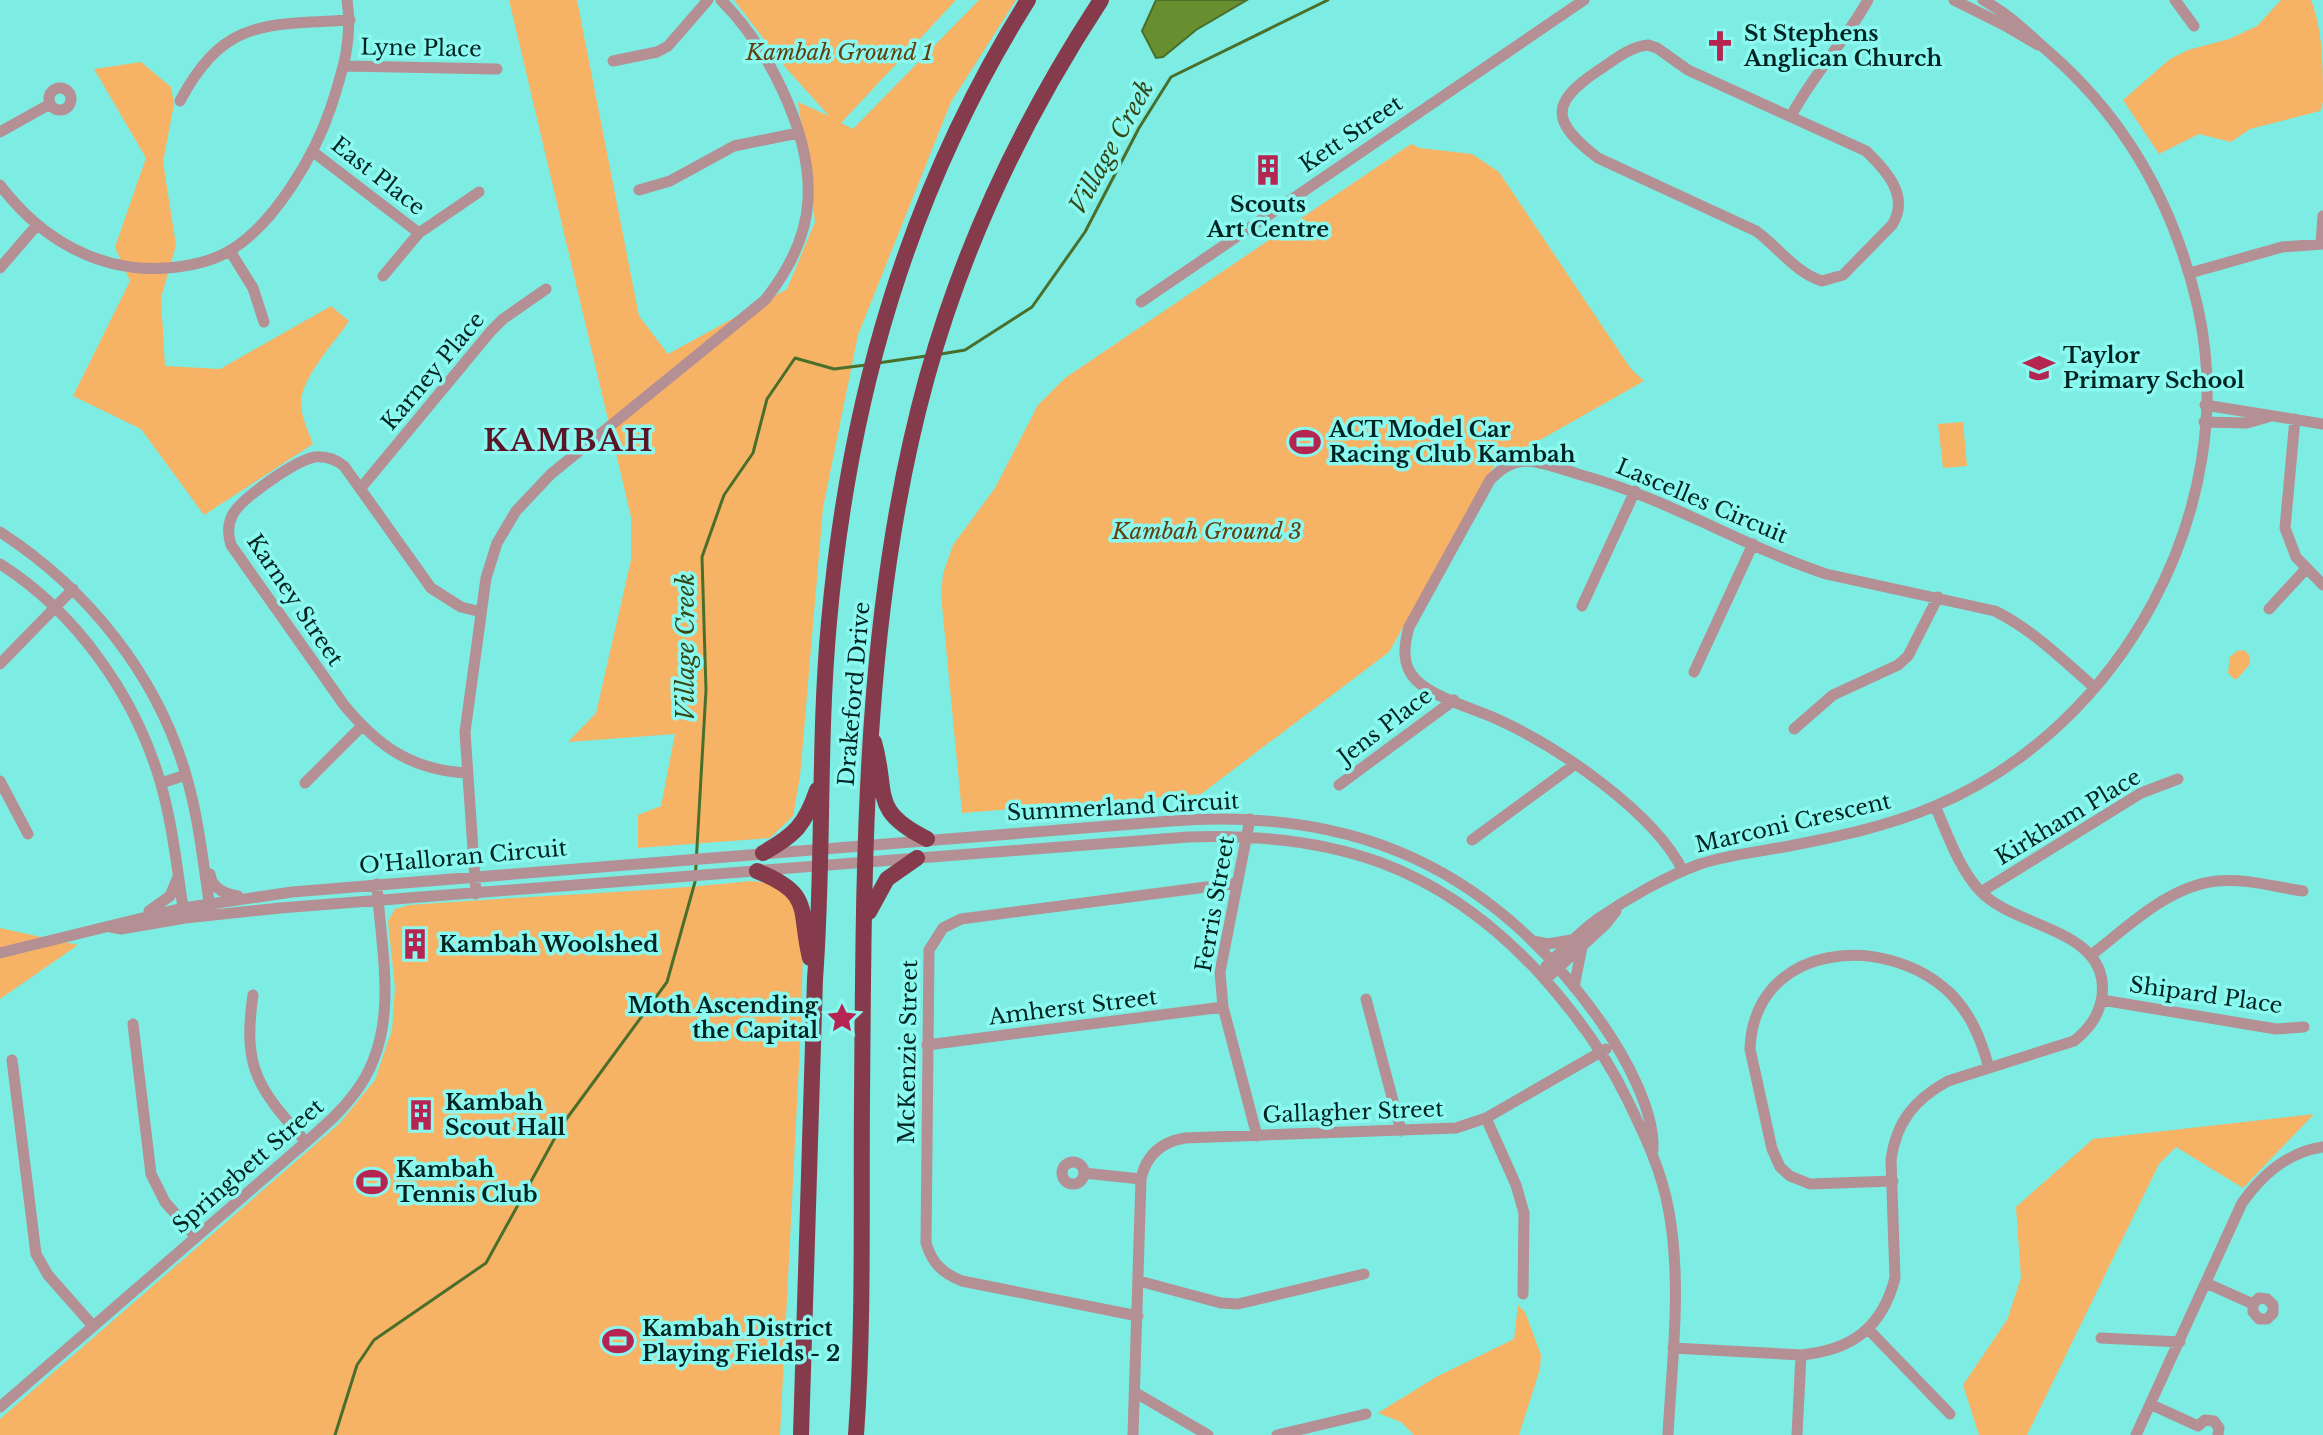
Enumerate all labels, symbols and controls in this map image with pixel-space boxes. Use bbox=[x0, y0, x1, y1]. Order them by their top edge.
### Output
place label: St Stephens Anglican Church bbox=[1743, 20, 1942, 72]
church icon: St Stephens Anglican Church bbox=[1703, 29, 1737, 63]
street label: Lyne Place bbox=[360, 33, 482, 63]
park label: Kambah Ground 1 bbox=[745, 39, 932, 66]
water label: Village Creek bbox=[1062, 75, 1160, 219]
street label: Kett Street bbox=[1294, 89, 1408, 178]
street label: East Place bbox=[326, 131, 430, 221]
building icon: Scouts Art Centre bbox=[1251, 153, 1285, 187]
place label: Scouts Art Centre bbox=[1206, 191, 1329, 243]
street label: Karney Place bbox=[376, 306, 490, 436]
place label: Taylor Primary School bbox=[2063, 342, 2245, 394]
school or university icon: Taylor Primary School bbox=[2022, 351, 2056, 385]
place label: ACT Model Car Racing Club Kambah bbox=[1328, 416, 1576, 468]
district label: KAMBAH bbox=[483, 422, 655, 459]
sports icon: ACT Model Car Racing Club Kambah bbox=[1288, 425, 1322, 459]
street label: Lascelles Circuit bbox=[1612, 453, 1792, 550]
park label: Kambah Ground 3 bbox=[1111, 518, 1302, 545]
street label: Karney Street bbox=[241, 529, 349, 672]
water label: Village Creek bbox=[671, 573, 700, 721]
street label: Drakeford Drive bbox=[832, 601, 876, 787]
street label: Jens Place bbox=[1330, 682, 1437, 772]
street label: Kirkham Place bbox=[1990, 763, 2146, 871]
street label: Summerland Circuit bbox=[1006, 787, 1241, 827]
street label: Marconi Crescent bbox=[1693, 787, 1894, 859]
street label: Ferris Street bbox=[1190, 833, 1240, 974]
street label: O'Halloran Circuit bbox=[358, 834, 569, 880]
building icon: Kambah Woolshed bbox=[398, 927, 432, 961]
place label: Kambah Woolshed bbox=[439, 931, 658, 958]
street label: McKenzie Street bbox=[893, 959, 923, 1144]
street label: Shipard Place bbox=[2128, 971, 2284, 1019]
street label: Amherst Street bbox=[986, 983, 1160, 1031]
place label: Moth Ascending the Capital bbox=[628, 992, 819, 1044]
place icon: Moth Ascending the Capital bbox=[825, 1001, 859, 1035]
place label: Kambah Scout Hall bbox=[445, 1089, 566, 1141]
street label: Springbett Street bbox=[167, 1093, 330, 1239]
street label: Gallagher Street bbox=[1262, 1095, 1445, 1129]
building icon: Kambah Scout Hall bbox=[404, 1098, 438, 1132]
place label: Kambah Tennis Club bbox=[396, 1156, 538, 1208]
sports icon: Kambah Tennis Club bbox=[355, 1165, 389, 1199]
place label: Kambah District Playing Fields - 2 bbox=[642, 1315, 840, 1367]
sports icon: Kambah District Playing Fields - 2 bbox=[601, 1324, 635, 1358]

